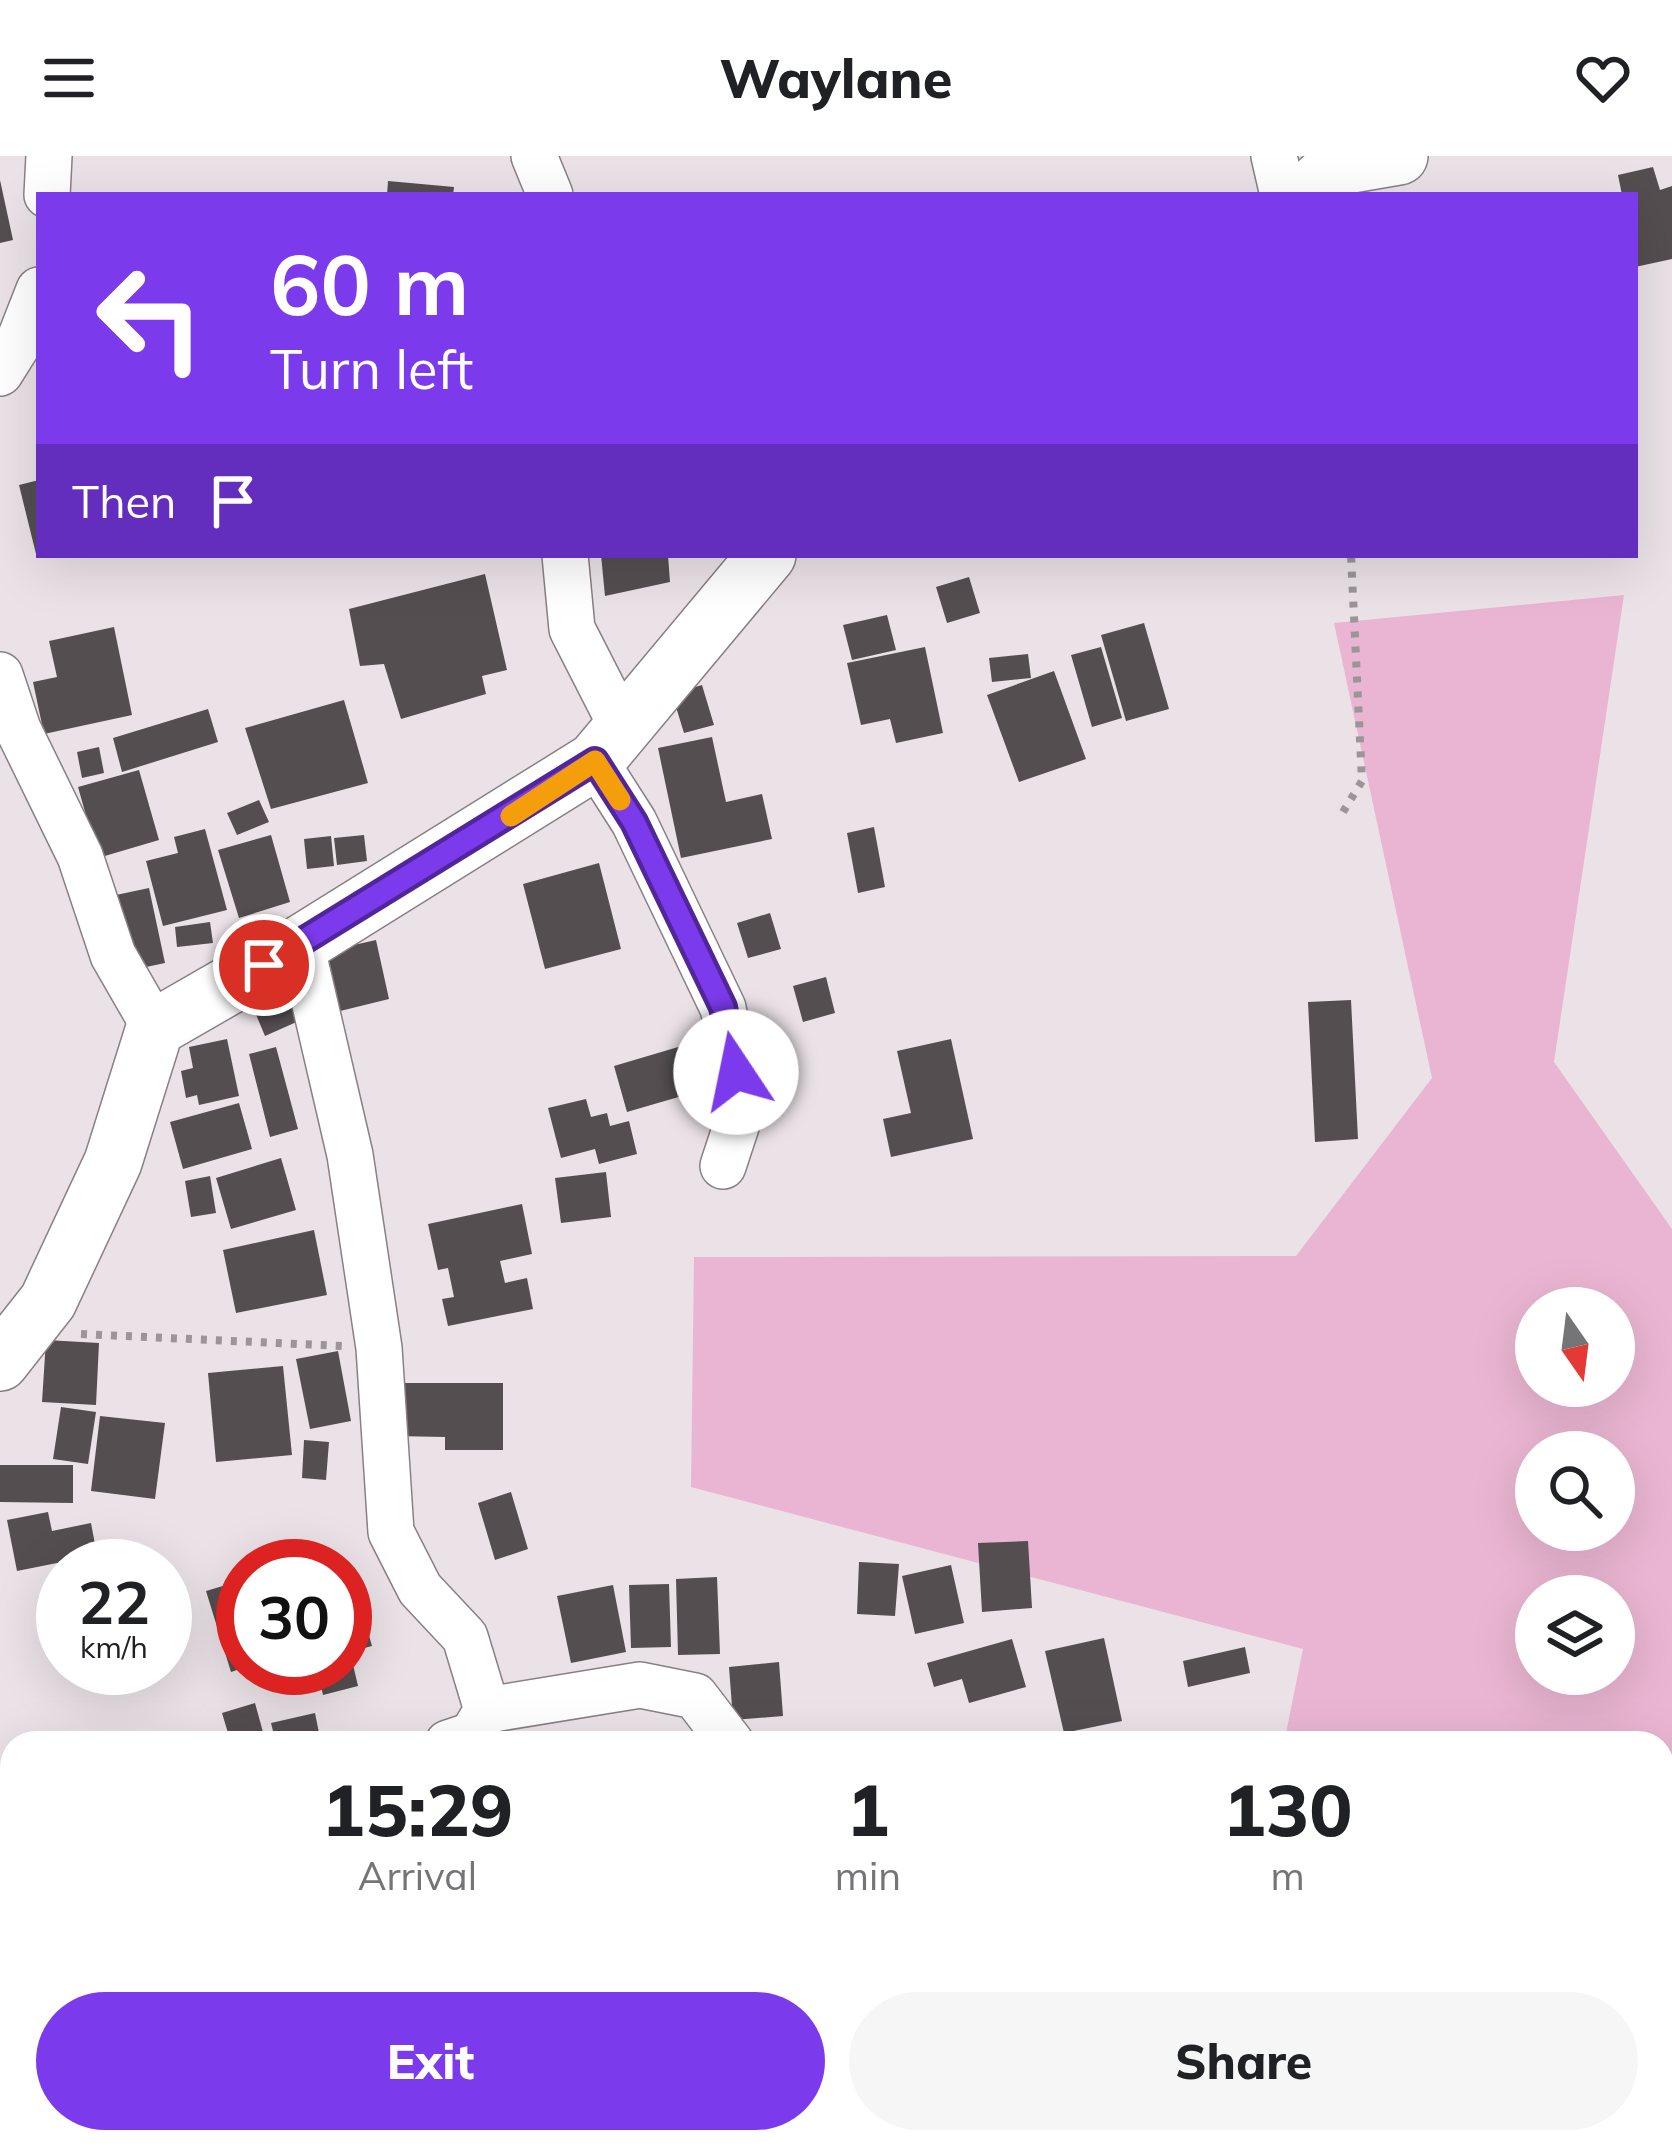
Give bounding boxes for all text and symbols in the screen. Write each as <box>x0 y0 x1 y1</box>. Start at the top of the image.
text: Waylane <box>720 44 952 112</box>
icon: menu <box>36 45 102 111</box>
icon: heart <box>1570 45 1636 111</box>
text: 60 m <box>270 231 469 336</box>
icon: left <box>72 240 228 396</box>
text: Turn left <box>270 335 473 403</box>
icon: arrive <box>200 468 266 534</box>
text: Then <box>72 473 176 529</box>
pin <box>213 914 315 1016</box>
icon: arrive <box>231 932 297 998</box>
position arrow <box>673 1009 799 1135</box>
north arrow <box>1515 1287 1635 1407</box>
map controls <box>1515 1287 1635 1695</box>
button: search <box>1515 1431 1635 1551</box>
speed limit sign: 30 <box>216 1539 372 1695</box>
text: 22 <box>78 1564 150 1639</box>
button: layers <box>1515 1575 1635 1695</box>
text: km/h <box>80 1628 148 1666</box>
text: 15:29 <box>322 1764 513 1854</box>
text: 1 <box>846 1764 890 1854</box>
text: 130 <box>1223 1764 1352 1854</box>
text: Arrival <box>358 1851 477 1900</box>
text: min <box>835 1851 901 1900</box>
text: m <box>1270 1851 1305 1900</box>
button: Exit <box>36 1992 825 2130</box>
button: Share <box>849 1992 1638 2130</box>

